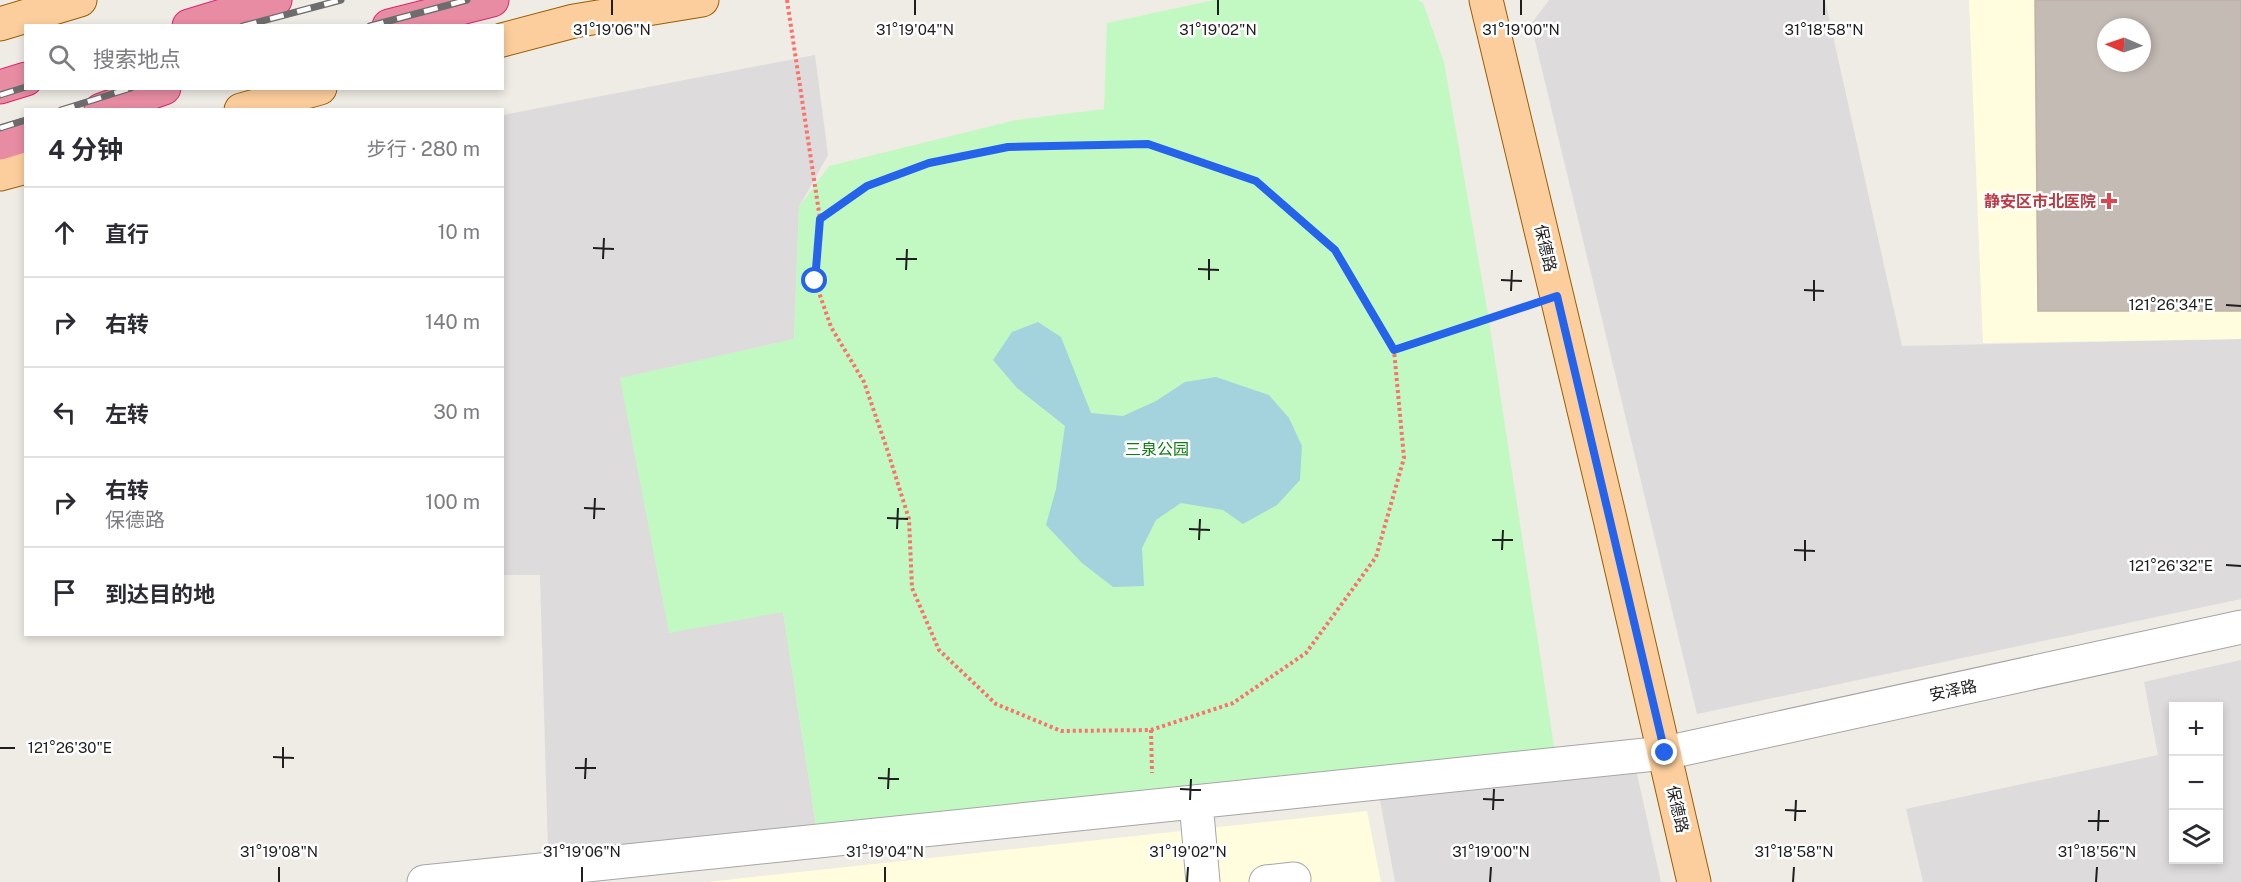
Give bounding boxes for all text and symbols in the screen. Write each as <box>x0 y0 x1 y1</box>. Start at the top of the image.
north arrow <box>2097 18 2151 72</box>
text: 31°19'06"N <box>573 21 651 38</box>
text: 31°19'04"N <box>876 21 954 38</box>
text: 31°19'02"N <box>1179 21 1257 38</box>
text: 31°19'00"N <box>1482 21 1560 38</box>
text: 31°18'58"N <box>1784 21 1864 38</box>
search box <box>24 24 504 90</box>
icon: search <box>45 41 78 74</box>
text: 搜索地点 <box>93 46 181 72</box>
text: 4 分钟 <box>48 134 123 165</box>
text: 步行 · 280 m <box>367 137 480 161</box>
place label: 静安区市北医院 <box>1984 192 2096 211</box>
marker: 静安区市北医院 <box>2100 192 2118 210</box>
icon: ahead <box>48 216 81 249</box>
text: 10 m <box>437 220 480 244</box>
text: 直行 <box>105 221 149 247</box>
street label: 保德路 <box>1531 223 1560 274</box>
route start <box>801 267 827 293</box>
text: 121°26'34"E <box>2129 296 2213 313</box>
icon: right <box>48 306 81 339</box>
text: 140 m <box>425 310 480 334</box>
text: 右转 <box>105 311 149 337</box>
icon: left <box>48 396 81 429</box>
text: 30 m <box>433 400 480 424</box>
text: 左转 <box>105 401 149 427</box>
park label: 三泉公园 <box>1125 440 1189 459</box>
text: 右转 <box>105 477 149 503</box>
icon: right <box>48 486 81 519</box>
text: 100 m <box>425 490 480 514</box>
text: 保德路 <box>105 508 165 532</box>
text: 121°26'32"E <box>2129 557 2213 574</box>
icon: arrive <box>48 576 81 609</box>
text: 到达目的地 <box>105 581 215 607</box>
street label: 安泽路 <box>1928 676 1979 705</box>
map controls <box>2169 702 2223 864</box>
button: + <box>2169 702 2223 756</box>
text: 121°26'30"E <box>28 739 112 756</box>
route end <box>1651 739 1677 765</box>
button: − <box>2169 756 2223 810</box>
street label: 保德路 <box>1663 784 1692 835</box>
button: layers <box>2169 810 2223 864</box>
text: 31°19'08"N <box>240 843 318 860</box>
text: 31°19'06"N <box>543 843 621 860</box>
text: 31°19'04"N <box>846 843 924 860</box>
text: 31°19'02"N <box>1149 843 1227 860</box>
text: 31°19'00"N <box>1452 843 1530 860</box>
text: 31°18'58"N <box>1754 843 1834 860</box>
text: 31°18'56"N <box>2058 843 2136 860</box>

